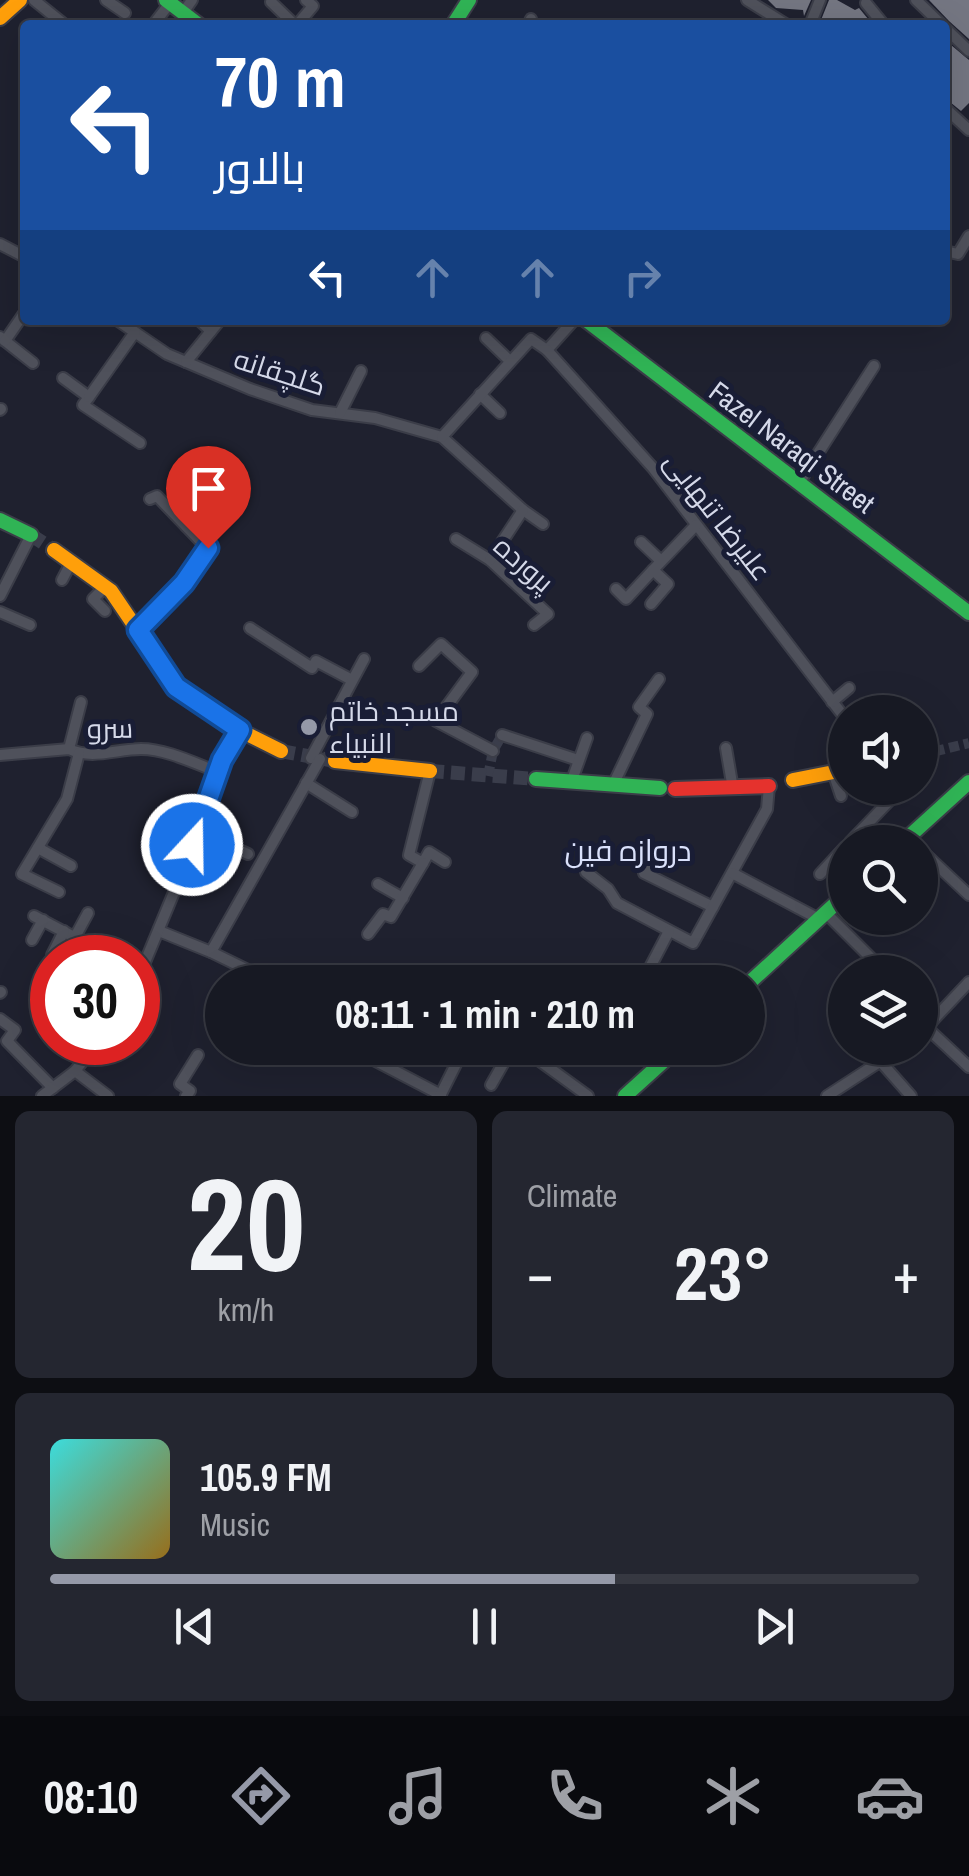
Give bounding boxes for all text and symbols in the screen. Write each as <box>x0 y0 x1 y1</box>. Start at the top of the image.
text: 70 m <box>215 35 346 129</box>
icon: left <box>50 60 180 190</box>
text: بالاور <box>215 137 306 198</box>
icon: left <box>300 250 355 305</box>
icon: ahead <box>405 250 460 305</box>
icon: ahead <box>510 250 565 305</box>
icon: right <box>615 250 670 305</box>
street label: گلچقانه <box>229 339 331 405</box>
street label: Fazel Naraqi Street <box>702 372 882 522</box>
street label: علیرضا تنهایی <box>656 444 780 588</box>
pin <box>166 446 251 549</box>
icon: arrive <box>181 461 236 516</box>
street label: پرورده <box>486 527 563 601</box>
place label: مسجد خاتم النبیاء <box>329 692 459 762</box>
map controls <box>828 695 938 1065</box>
button: sound <box>828 695 938 805</box>
street label: سرو <box>87 709 133 747</box>
marker: مسجد خاتم النبیاء <box>298 716 320 738</box>
position arrow <box>140 793 244 897</box>
button: search <box>828 825 938 935</box>
district label: دروازه فین <box>564 830 692 870</box>
speed limit sign: 30 <box>30 935 160 1065</box>
button: layers <box>828 955 938 1065</box>
text: 08:11 · 1 min · 210 m <box>335 989 635 1040</box>
text: 20 <box>187 1135 305 1311</box>
text: Climate <box>527 1174 617 1217</box>
text: 23° <box>674 1222 772 1323</box>
text: − <box>527 1236 553 1310</box>
text: + <box>893 1236 919 1310</box>
text: km/h <box>218 1288 274 1331</box>
text: 105.9 FM <box>200 1452 332 1503</box>
text: Music <box>200 1503 270 1546</box>
icon: previous <box>167 1599 222 1654</box>
icon: pause <box>457 1599 512 1654</box>
icon: next <box>747 1599 802 1654</box>
icon: directions <box>226 1761 296 1831</box>
icon: music <box>383 1761 453 1831</box>
icon: phone <box>540 1761 610 1831</box>
icon: climate <box>698 1761 768 1831</box>
icon: car <box>855 1761 925 1831</box>
text: 08:10 <box>44 1766 138 1827</box>

